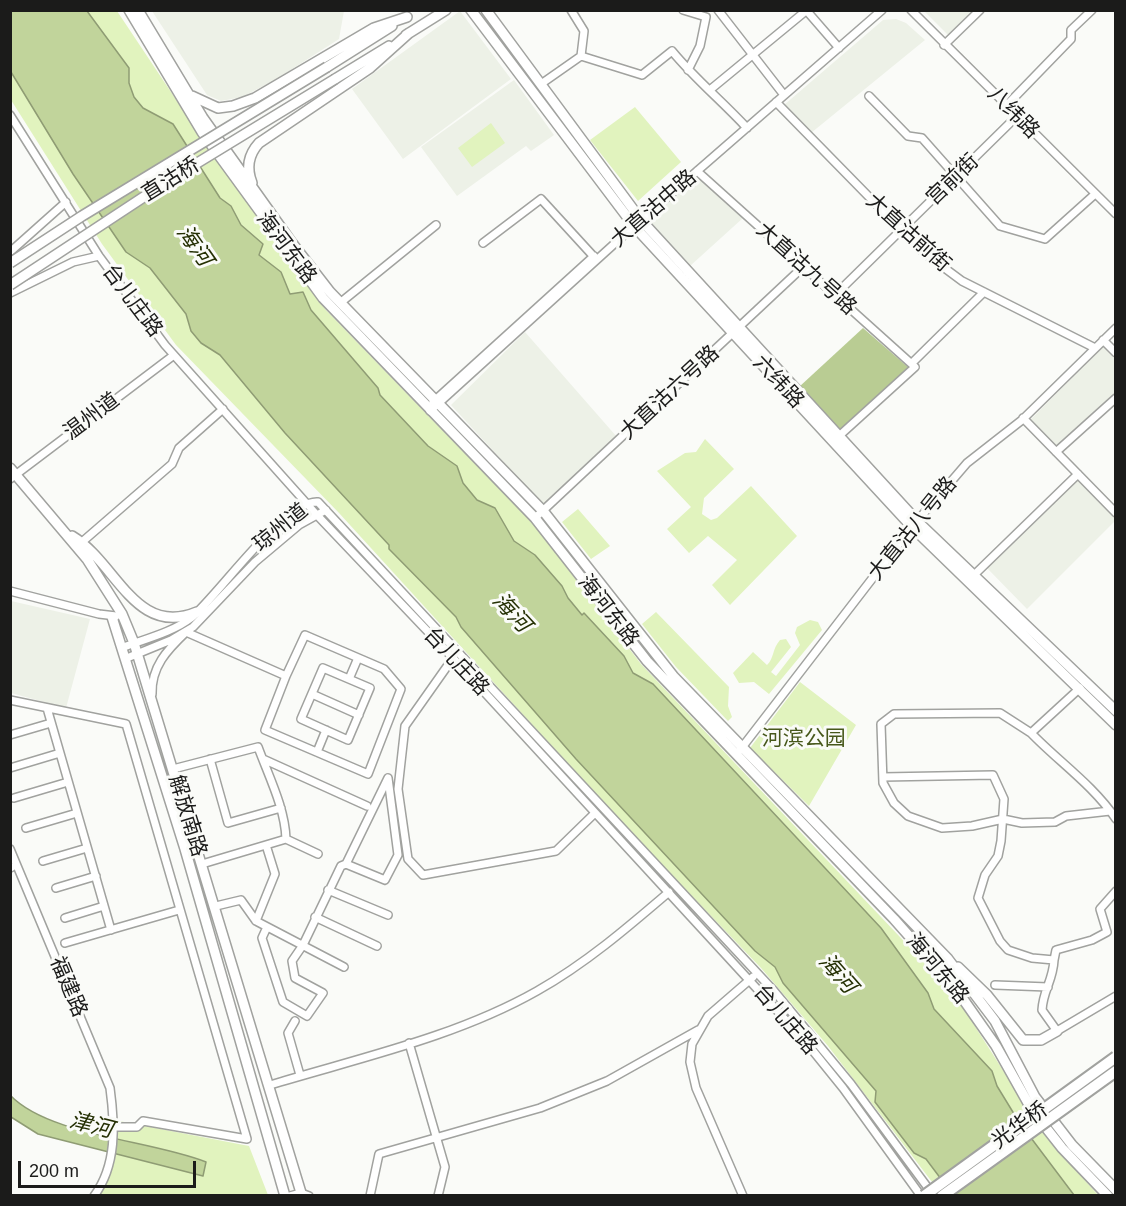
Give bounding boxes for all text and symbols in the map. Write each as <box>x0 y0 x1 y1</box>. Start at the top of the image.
street label: 八纬路 <box>982 82 1044 144</box>
street label: 宫前街 <box>922 149 984 211</box>
street label: 直沽桥 <box>138 153 204 207</box>
street label: 大直沽中路 <box>606 165 702 253</box>
street label: 大直沽前街 <box>861 189 955 277</box>
street label: 海河东路 <box>251 207 321 289</box>
street label: 大直沽九号路 <box>751 217 861 321</box>
water label: 海河 <box>171 220 217 272</box>
street label: 台儿庄路 <box>97 260 167 342</box>
street label: 大直沽六号路 <box>615 341 725 445</box>
street label: 六纬路 <box>747 350 809 414</box>
street label: 温州道 <box>59 388 125 446</box>
street label: 大直沽八号路 <box>864 472 962 586</box>
street label: 琼州道 <box>249 498 313 558</box>
street label: 海河东路 <box>572 570 644 652</box>
water label: 海河 <box>486 588 536 638</box>
street label: 台儿庄路 <box>418 623 494 701</box>
park label: 河滨公园 <box>762 726 846 752</box>
street label: 解放南路 <box>163 772 211 860</box>
street label: 海河东路 <box>900 929 974 1009</box>
water label: 海河 <box>813 949 861 999</box>
street label: 福建路 <box>44 953 92 1021</box>
street label: 台儿庄路 <box>748 980 822 1060</box>
street label: 光华桥 <box>987 1097 1053 1155</box>
water label: 津河 <box>66 1108 116 1144</box>
scale bar <box>21 1149 200 1187</box>
text: 200 m <box>29 1161 79 1181</box>

